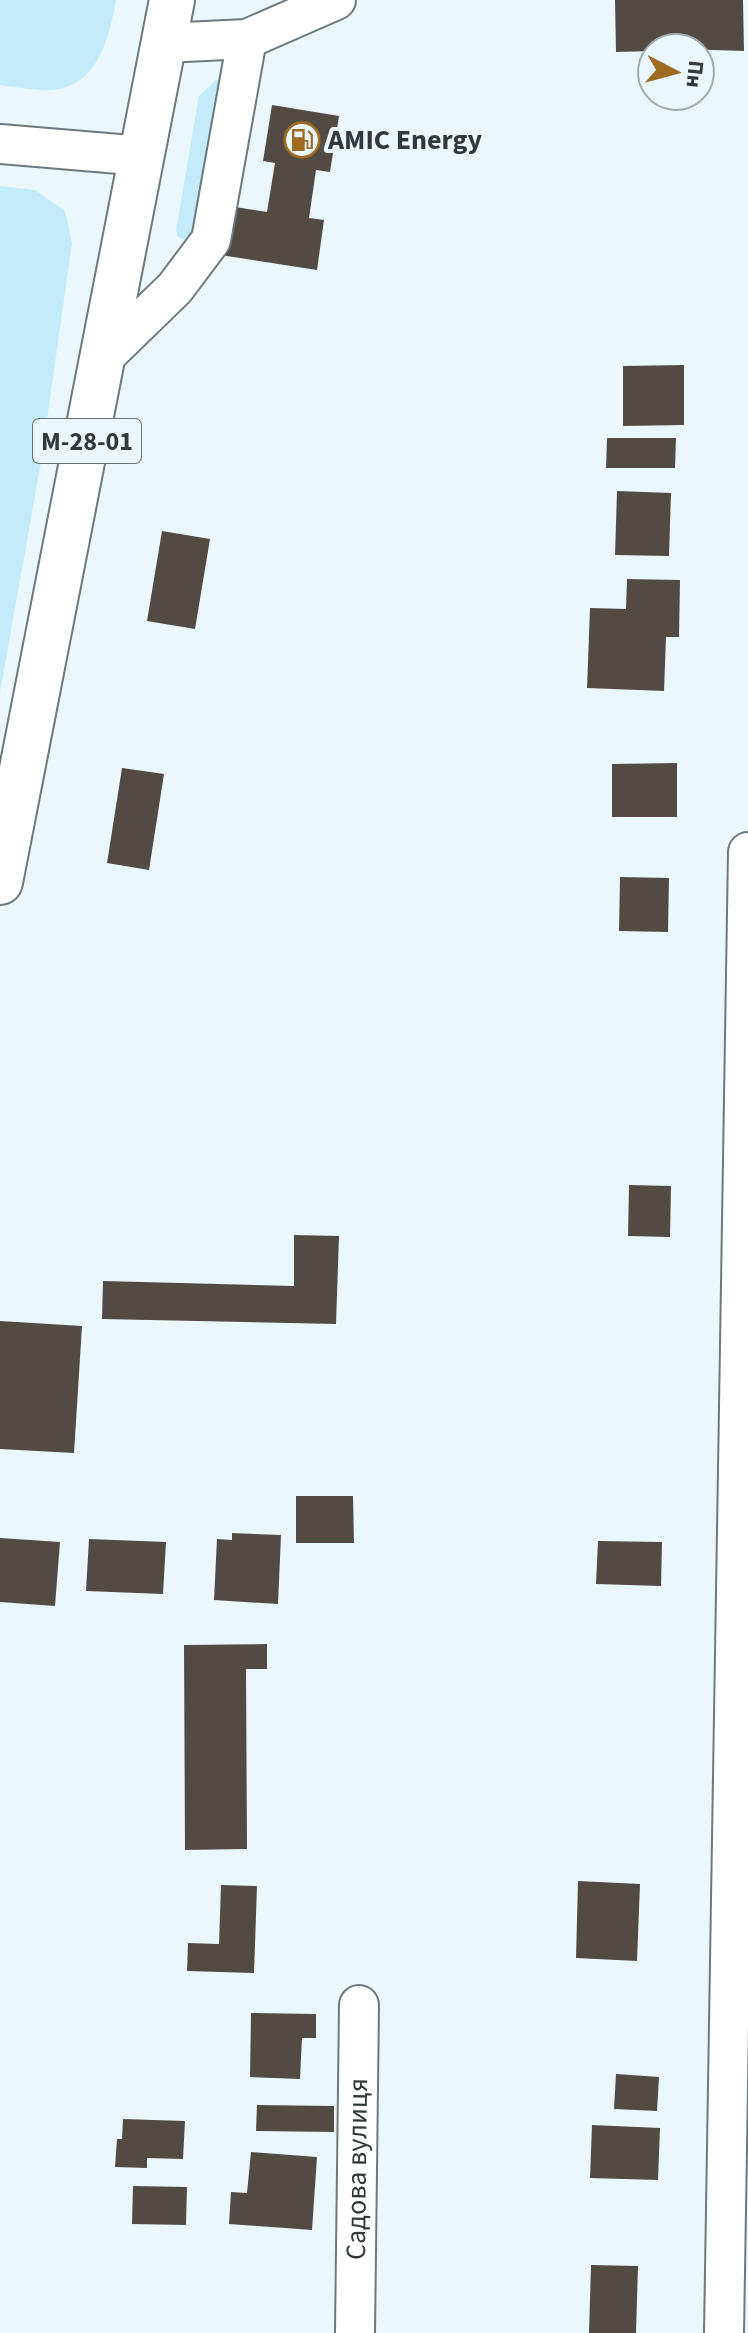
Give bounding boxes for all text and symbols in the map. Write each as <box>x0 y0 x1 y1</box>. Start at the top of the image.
north arrow <box>636 32 716 112</box>
text: Пн <box>678 59 712 89</box>
place label: AMIC Energy <box>327 120 483 160</box>
fuel station icon: AMIC Energy <box>283 121 321 159</box>
road number: М-28-01 <box>33 419 141 463</box>
street label: Садова вулиця <box>336 2078 378 2260</box>

